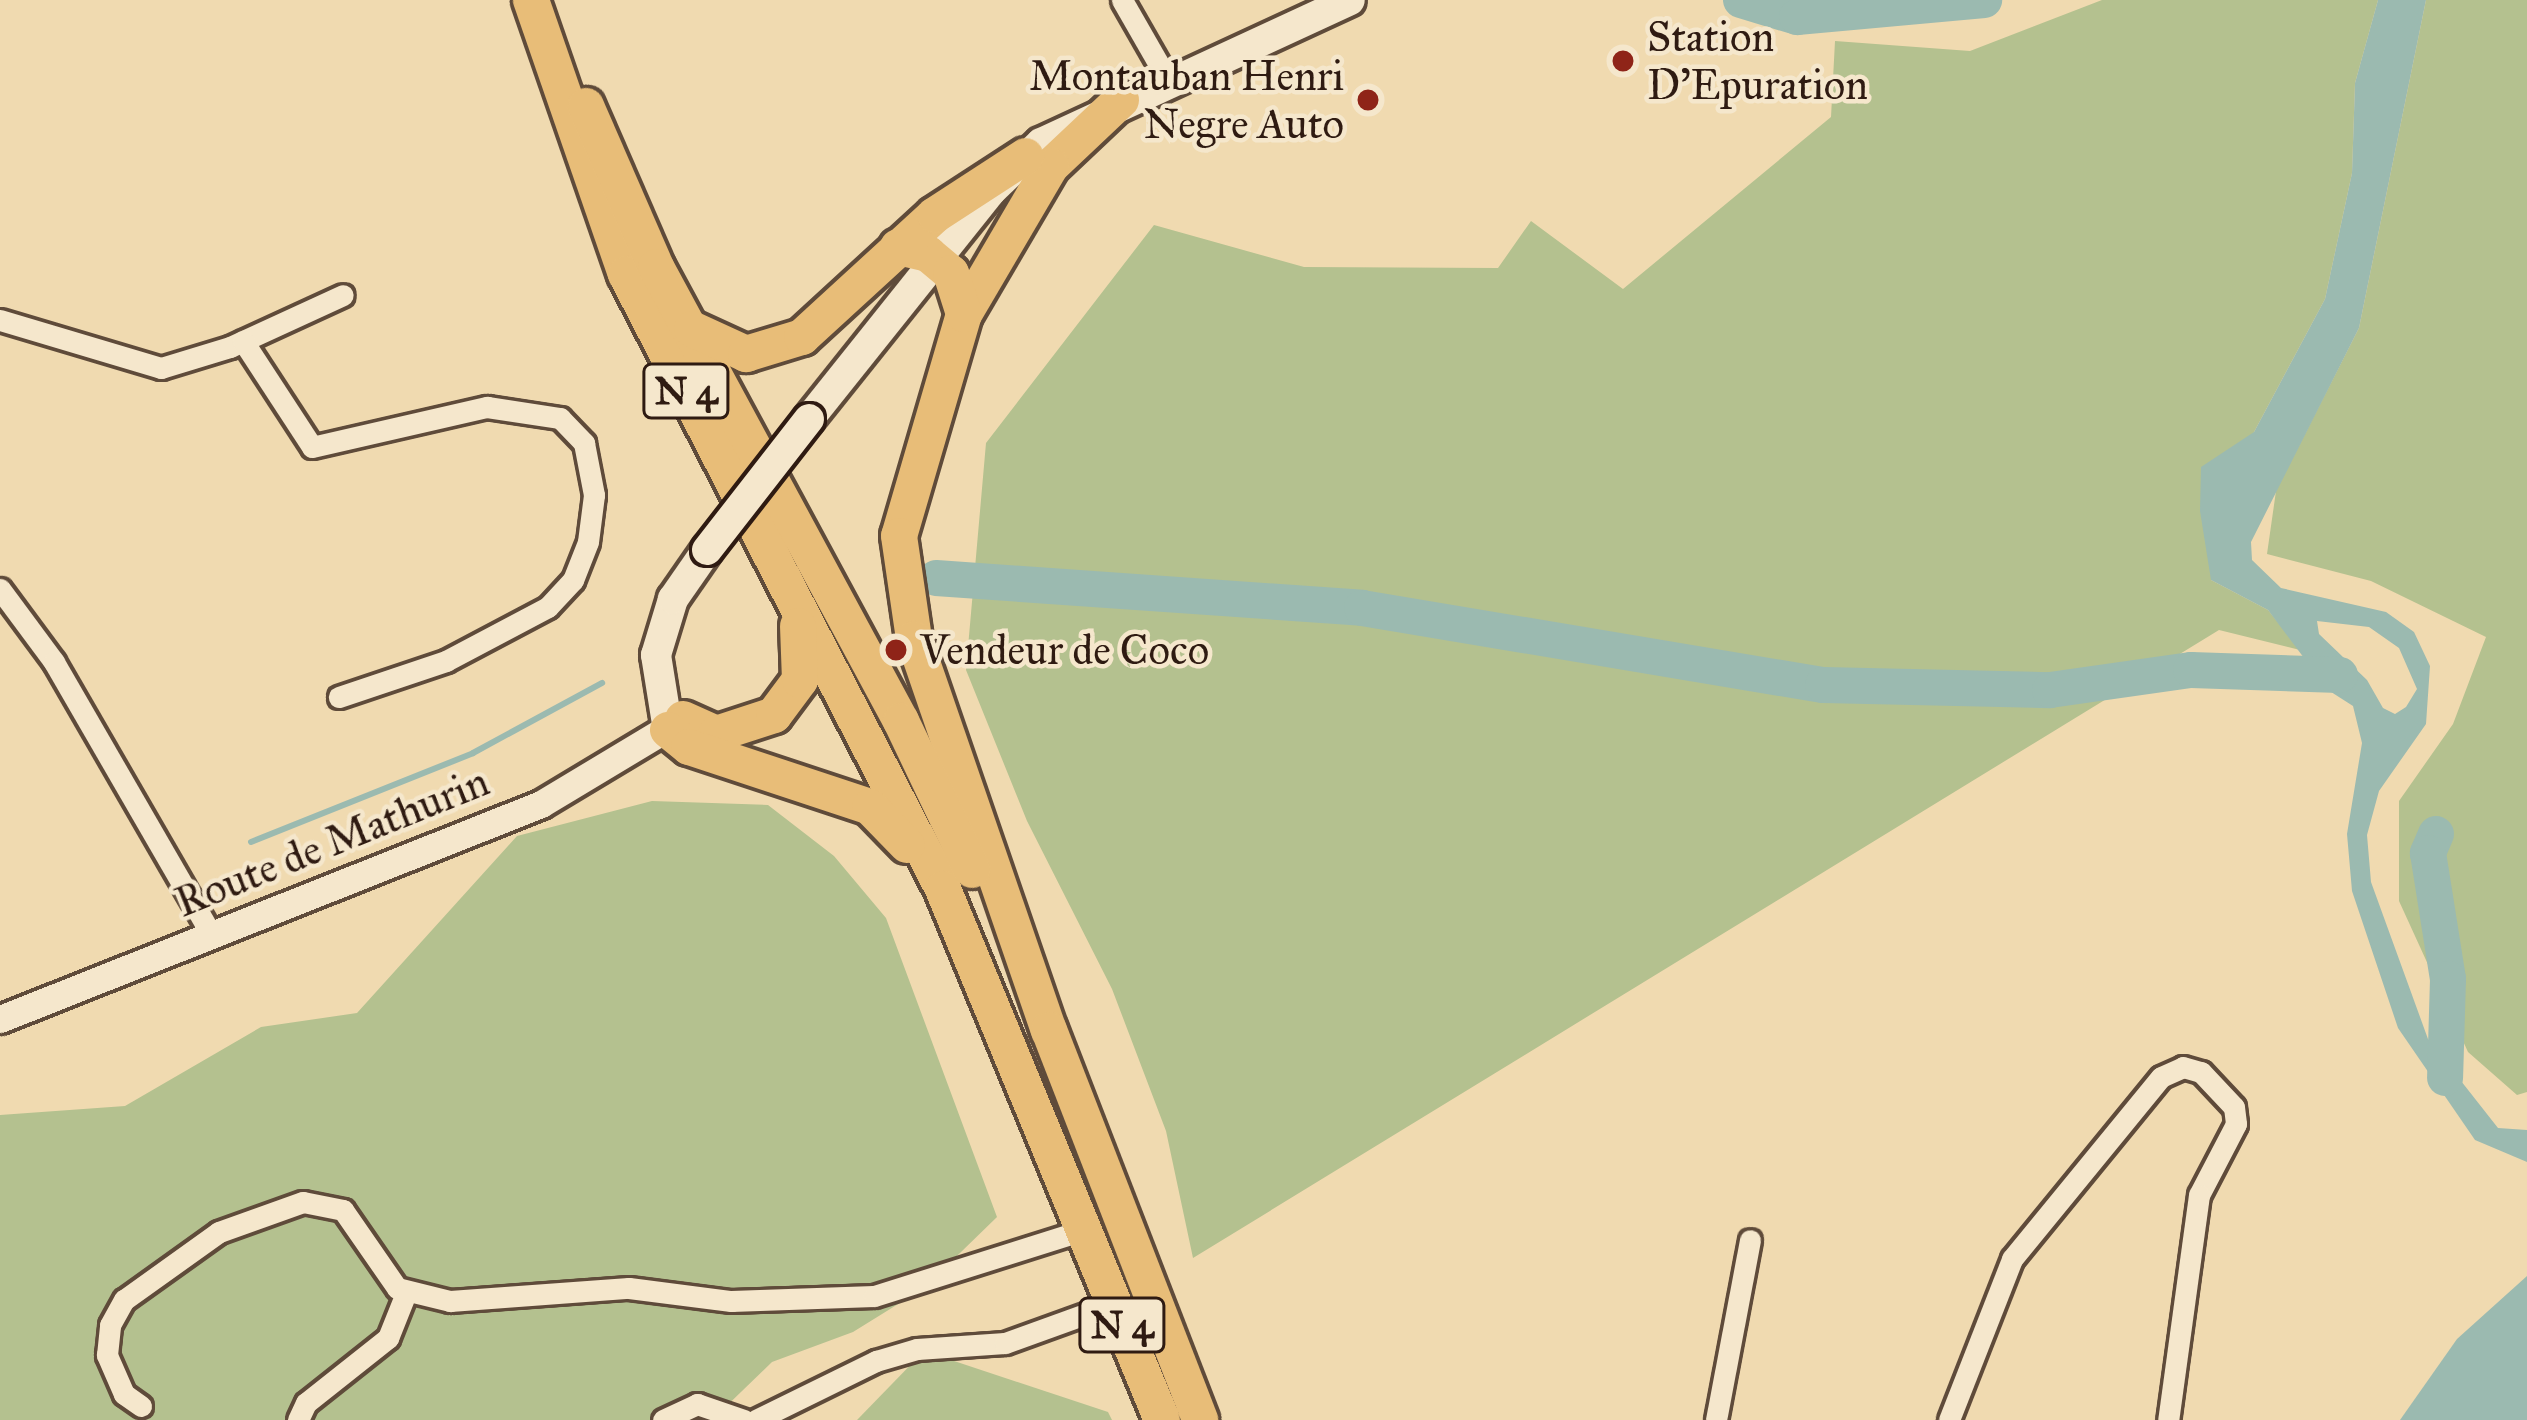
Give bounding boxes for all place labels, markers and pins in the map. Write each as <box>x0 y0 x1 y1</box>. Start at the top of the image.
place label: Station D'Epuration <box>1647 12 1868 110</box>
marker: Station D'Epuration <box>1610 48 1636 74</box>
place label: Montauban Henri Negre Auto <box>1029 51 1344 150</box>
marker: Montauban Henri Negre Auto <box>1355 87 1381 113</box>
place label: Vendeur de Coco <box>920 625 1209 675</box>
marker: Vendeur de Coco <box>883 637 909 663</box>

